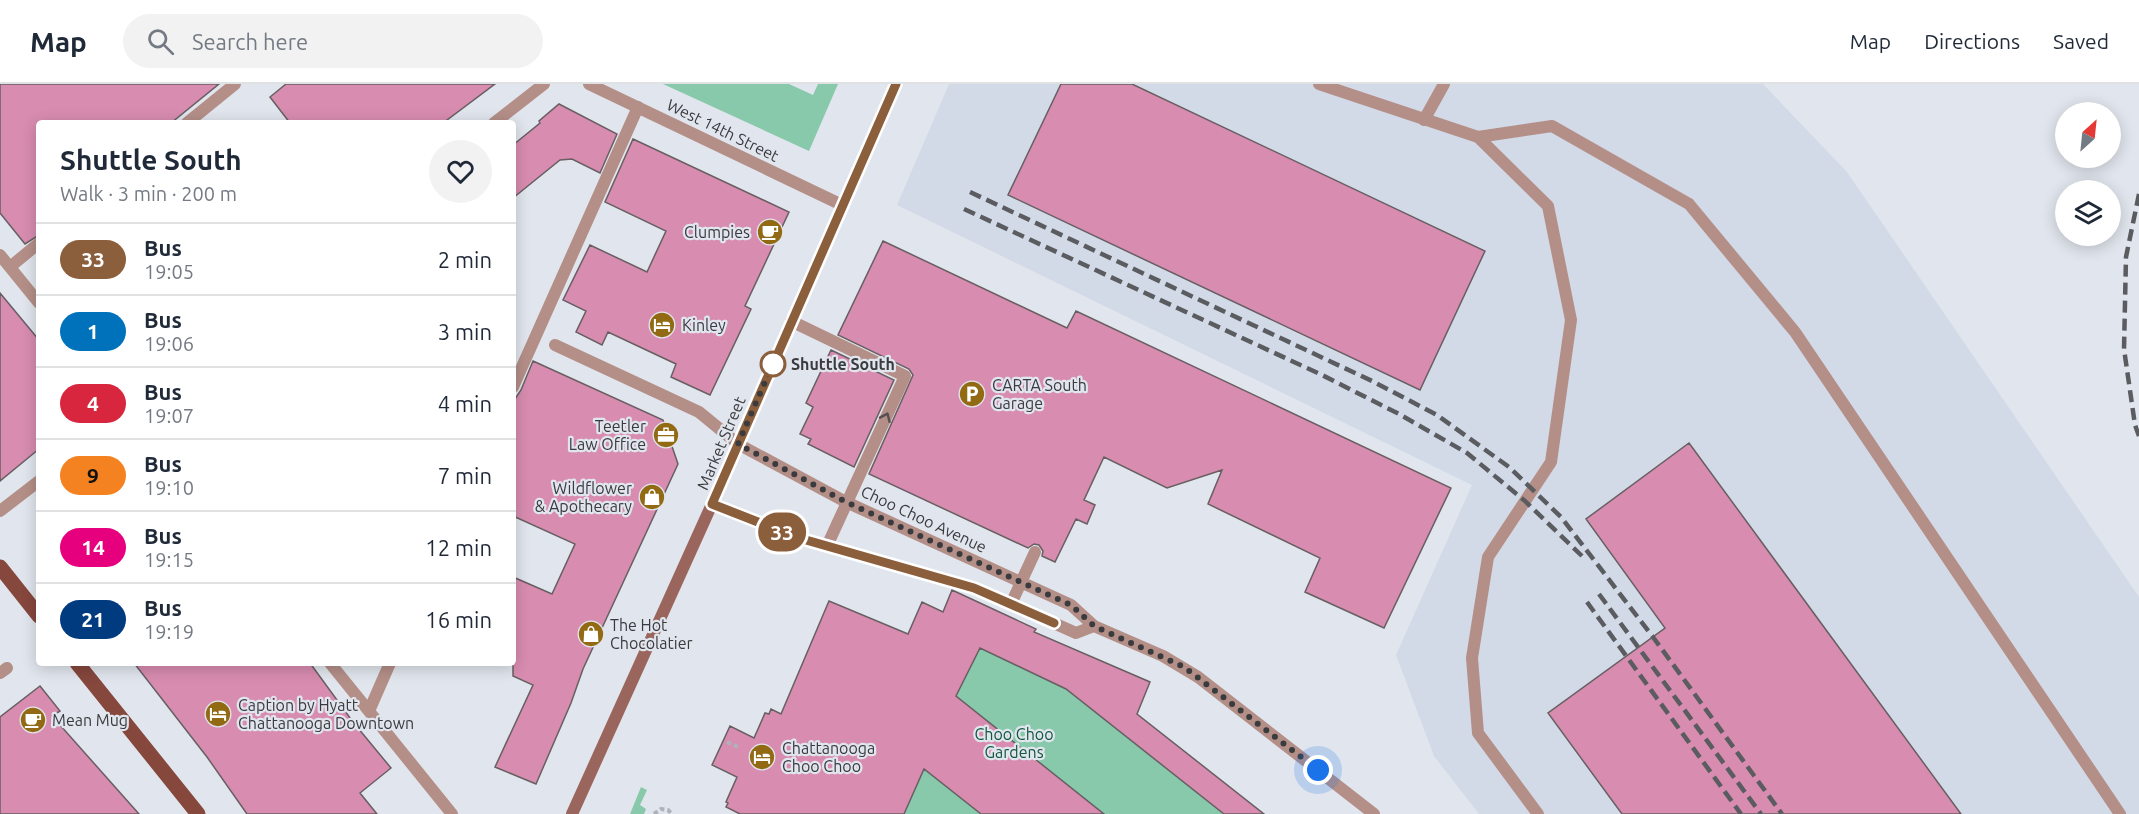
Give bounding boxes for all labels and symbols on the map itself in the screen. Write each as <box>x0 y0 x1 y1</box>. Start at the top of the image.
street label: West 14th Street <box>664 95 782 165</box>
north arrow <box>2055 102 2121 168</box>
cafe icon: Clumpies <box>755 217 785 247</box>
place label: Clumpies <box>684 223 750 241</box>
hotel icon: Kinley <box>647 310 677 340</box>
place label: Kinley <box>682 316 726 334</box>
marker: Shuttle South <box>760 351 786 377</box>
place label: Shuttle South <box>791 355 895 373</box>
place label: CARTA South Garage <box>992 376 1087 412</box>
parking icon: CARTA South Garage <box>957 379 987 409</box>
street label: Market Street <box>693 393 749 492</box>
one-way arrow <box>879 412 891 423</box>
place label: Teetler Law Office <box>569 417 646 453</box>
office icon: Teetler Law Office <box>651 420 681 450</box>
place label: Wildflower & Apothecary <box>535 479 632 515</box>
shop icon: Wildflower & Apothecary <box>637 482 667 512</box>
street label: Choo Choo Avenue <box>858 482 990 556</box>
line badge: 33 <box>755 512 809 552</box>
place label: The Hot Chocolatier <box>610 616 693 652</box>
shop icon: The Hot Chocolatier <box>576 619 606 649</box>
place label: Caption by Hyatt Chattanooga Downtown <box>238 696 414 732</box>
hotel icon: Caption by Hyatt Chattanooga Downtown <box>203 699 233 729</box>
cafe icon: Mean Mug <box>18 705 48 735</box>
place label: Mean Mug <box>52 711 128 729</box>
park label: Choo Choo Gardens <box>975 725 1054 761</box>
place label: Chattanooga Choo Choo <box>782 739 875 775</box>
hotel icon: Chattanooga Choo Choo <box>747 742 777 772</box>
your location <box>1303 755 1333 785</box>

